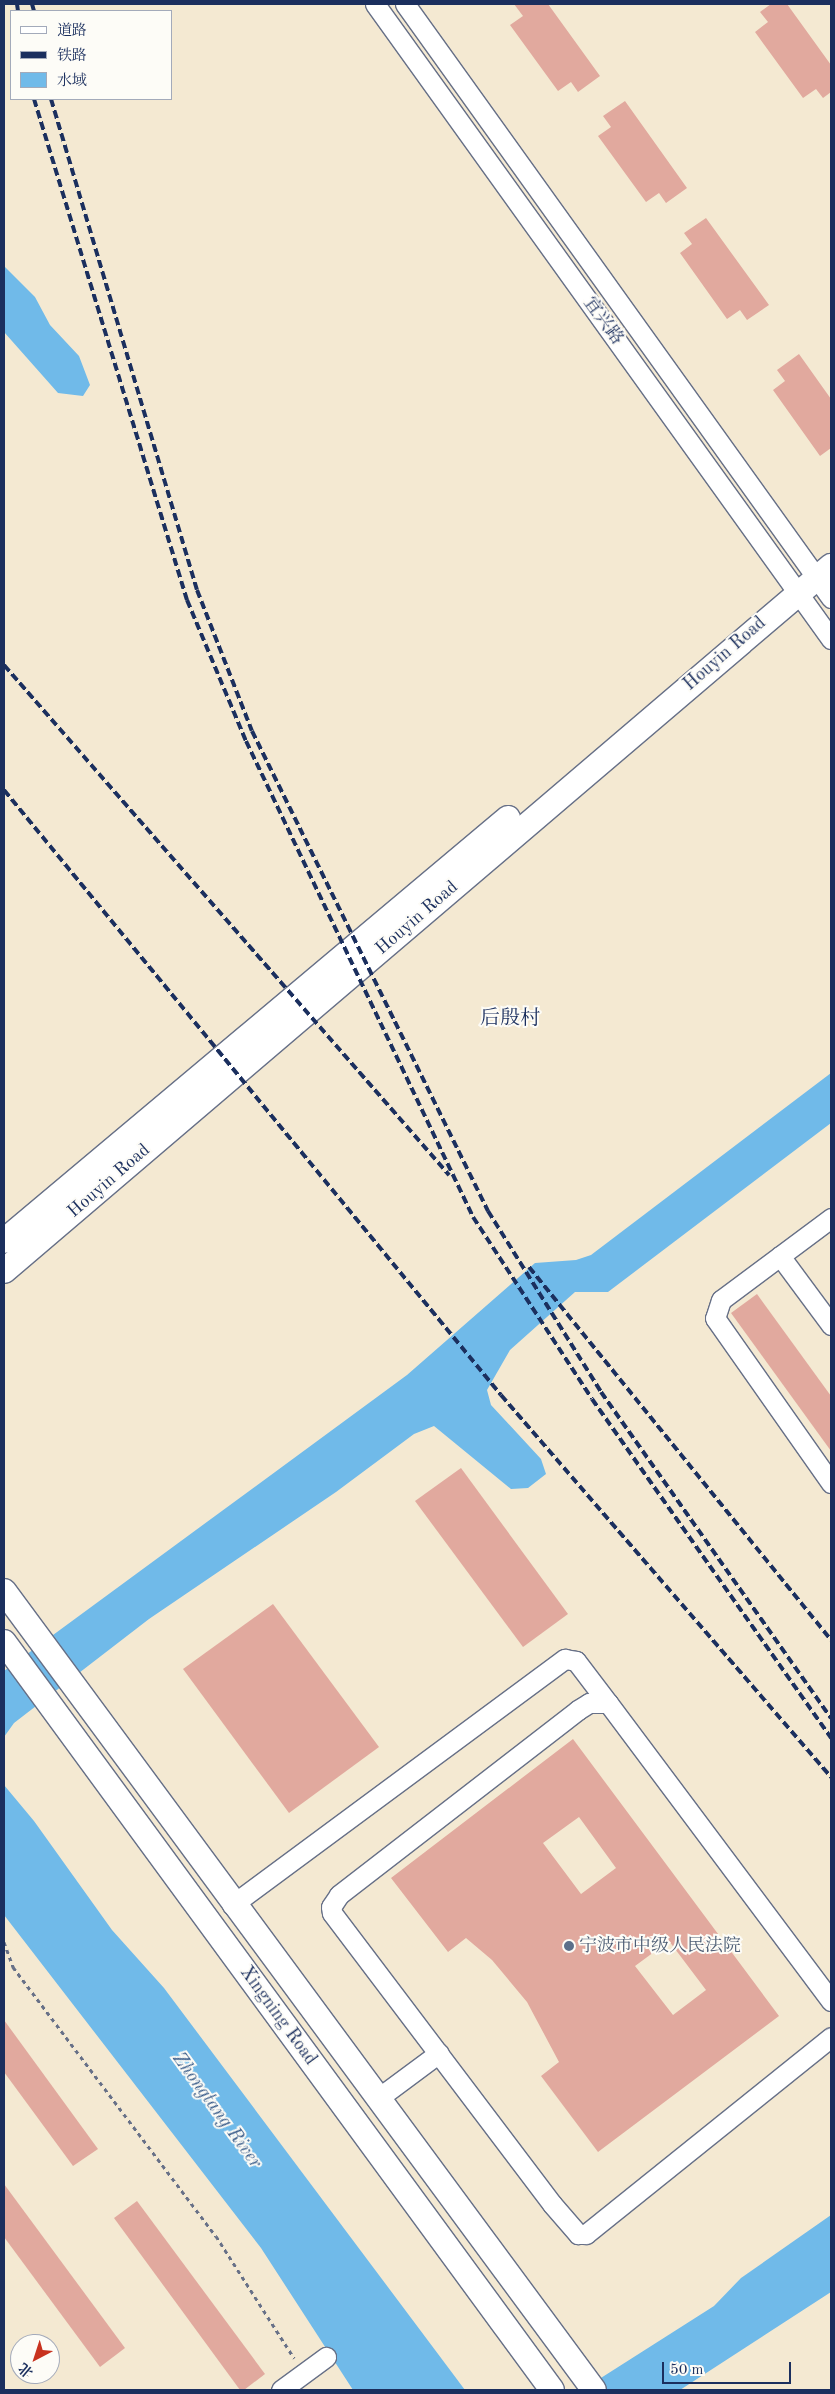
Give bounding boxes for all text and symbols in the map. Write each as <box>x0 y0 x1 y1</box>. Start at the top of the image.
legend <box>10 10 172 100</box>
text: 道路 <box>57 24 87 39</box>
text: 铁路 <box>57 49 87 64</box>
text: 水域 <box>57 74 87 89</box>
street label: 宜兴路 <box>578 293 628 349</box>
street label: Houyin Road <box>679 612 771 696</box>
street label: Houyin Road <box>371 876 463 960</box>
district label: 后殷村 <box>480 1007 540 1031</box>
street label: Houyin Road <box>63 1139 155 1223</box>
place label: 宁波市中级人民法院 <box>579 1935 741 1957</box>
marker: 宁波市中级人民法院 <box>563 1940 575 1952</box>
street label: Xingning Road <box>235 1962 321 2070</box>
water label: Zhongtang River <box>166 2049 266 2173</box>
north arrow <box>10 2334 60 2384</box>
scale bar <box>665 2352 794 2384</box>
text: 北 <box>16 2360 36 2380</box>
text: 50 m <box>670 2363 704 2378</box>

